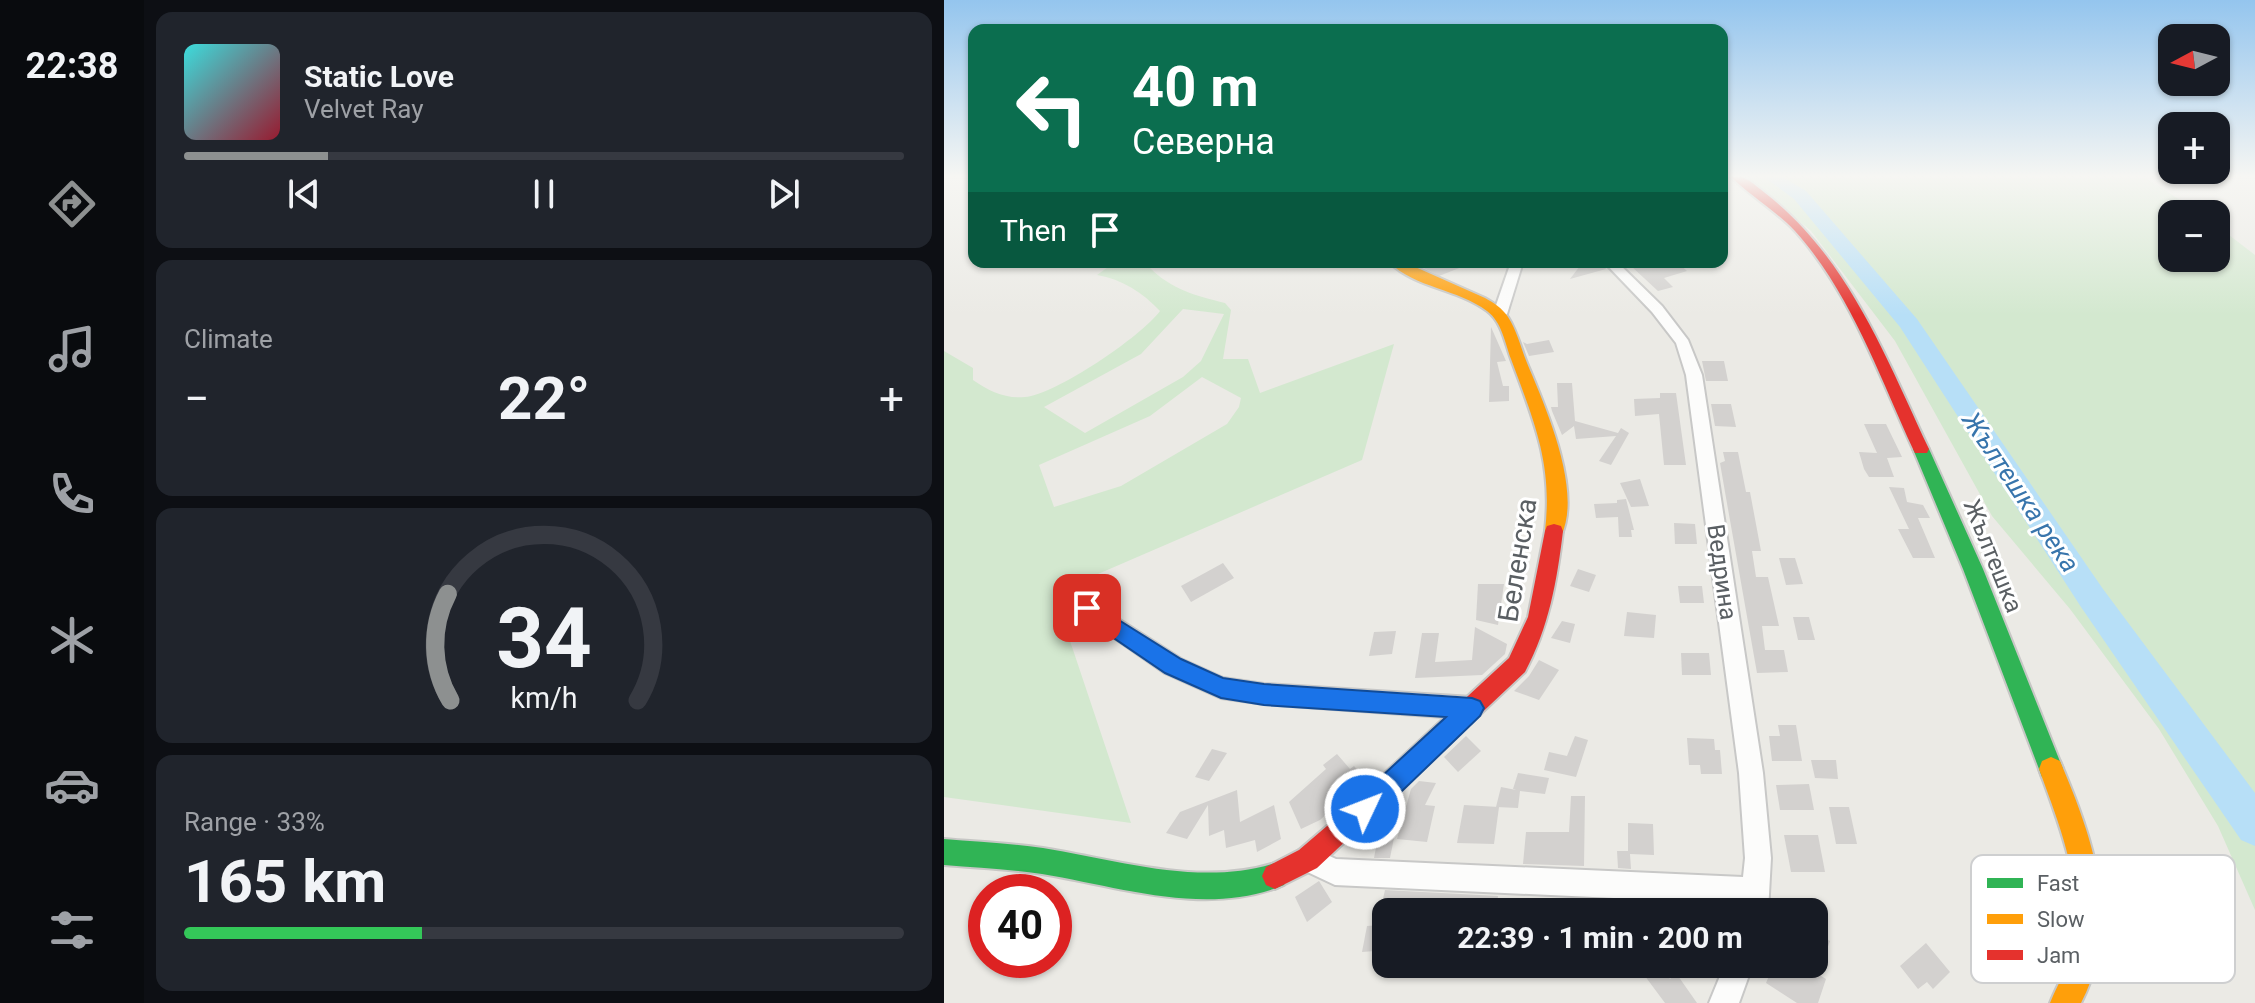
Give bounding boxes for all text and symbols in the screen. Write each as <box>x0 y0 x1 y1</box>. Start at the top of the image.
north arrow <box>2158 24 2230 96</box>
map controls <box>2158 24 2230 272</box>
text: 22:38 <box>26 45 118 87</box>
text: 40 m <box>1132 54 1259 120</box>
icon: left <box>1000 56 1104 160</box>
text: Static Love <box>304 59 454 94</box>
text: Velvet Ray <box>304 94 424 124</box>
button: + <box>2158 112 2230 184</box>
text: Северна <box>1132 121 1275 163</box>
icon: previous <box>282 172 326 216</box>
icon: pause <box>522 172 566 216</box>
icon: next <box>762 172 806 216</box>
icon: directions <box>44 176 100 232</box>
button: − <box>2158 200 2230 272</box>
icon: arrive <box>1083 208 1127 252</box>
text: Then <box>1000 213 1067 248</box>
icon: music <box>44 321 100 377</box>
text: Climate <box>184 324 273 354</box>
text: 22° <box>498 363 590 434</box>
text: − <box>184 373 209 425</box>
text: + <box>879 373 904 425</box>
water label: Жълтешка река <box>1956 406 2086 578</box>
icon: phone <box>44 466 100 522</box>
street label: Жълтешка <box>1957 495 2029 617</box>
street label: Беленска <box>1491 496 1544 624</box>
street label: Ведрина <box>1701 522 1743 622</box>
pin <box>1053 574 1121 642</box>
icon: arrive <box>1065 586 1109 630</box>
text: 34 <box>496 590 592 687</box>
icon: climate <box>44 612 100 668</box>
text: km/h <box>510 682 578 716</box>
icon: car <box>44 757 100 813</box>
position arrow <box>1323 767 1407 851</box>
text: Range · 33% <box>184 807 325 837</box>
text: 165 km <box>184 846 386 917</box>
legend <box>1971 855 2235 983</box>
text: Fast <box>2037 871 2079 896</box>
speed limit sign: 40 <box>968 874 1072 978</box>
icon: filters <box>44 902 100 958</box>
text: Slow <box>2037 907 2085 932</box>
text: 22:39 · 1 min · 200 m <box>1457 920 1743 955</box>
text: Jam <box>2037 943 2080 968</box>

